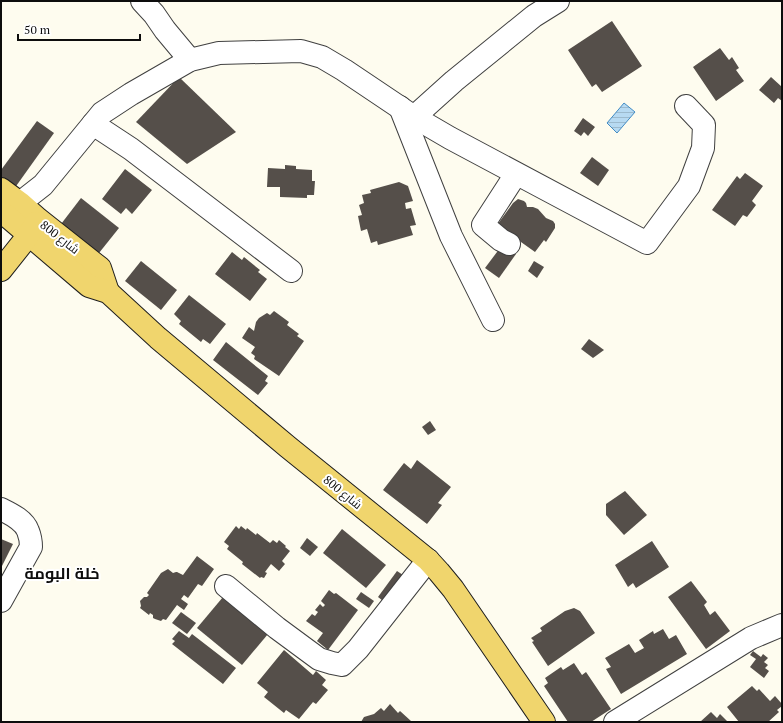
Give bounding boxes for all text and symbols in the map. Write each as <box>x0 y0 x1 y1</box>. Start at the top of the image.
scale bar <box>18 16 140 42</box>
text: 50 m <box>24 22 51 37</box>
street label: شارع 800 <box>37 217 83 258</box>
street label: شارع 800 <box>320 472 365 513</box>
district label: خلة البومة <box>24 562 100 584</box>

